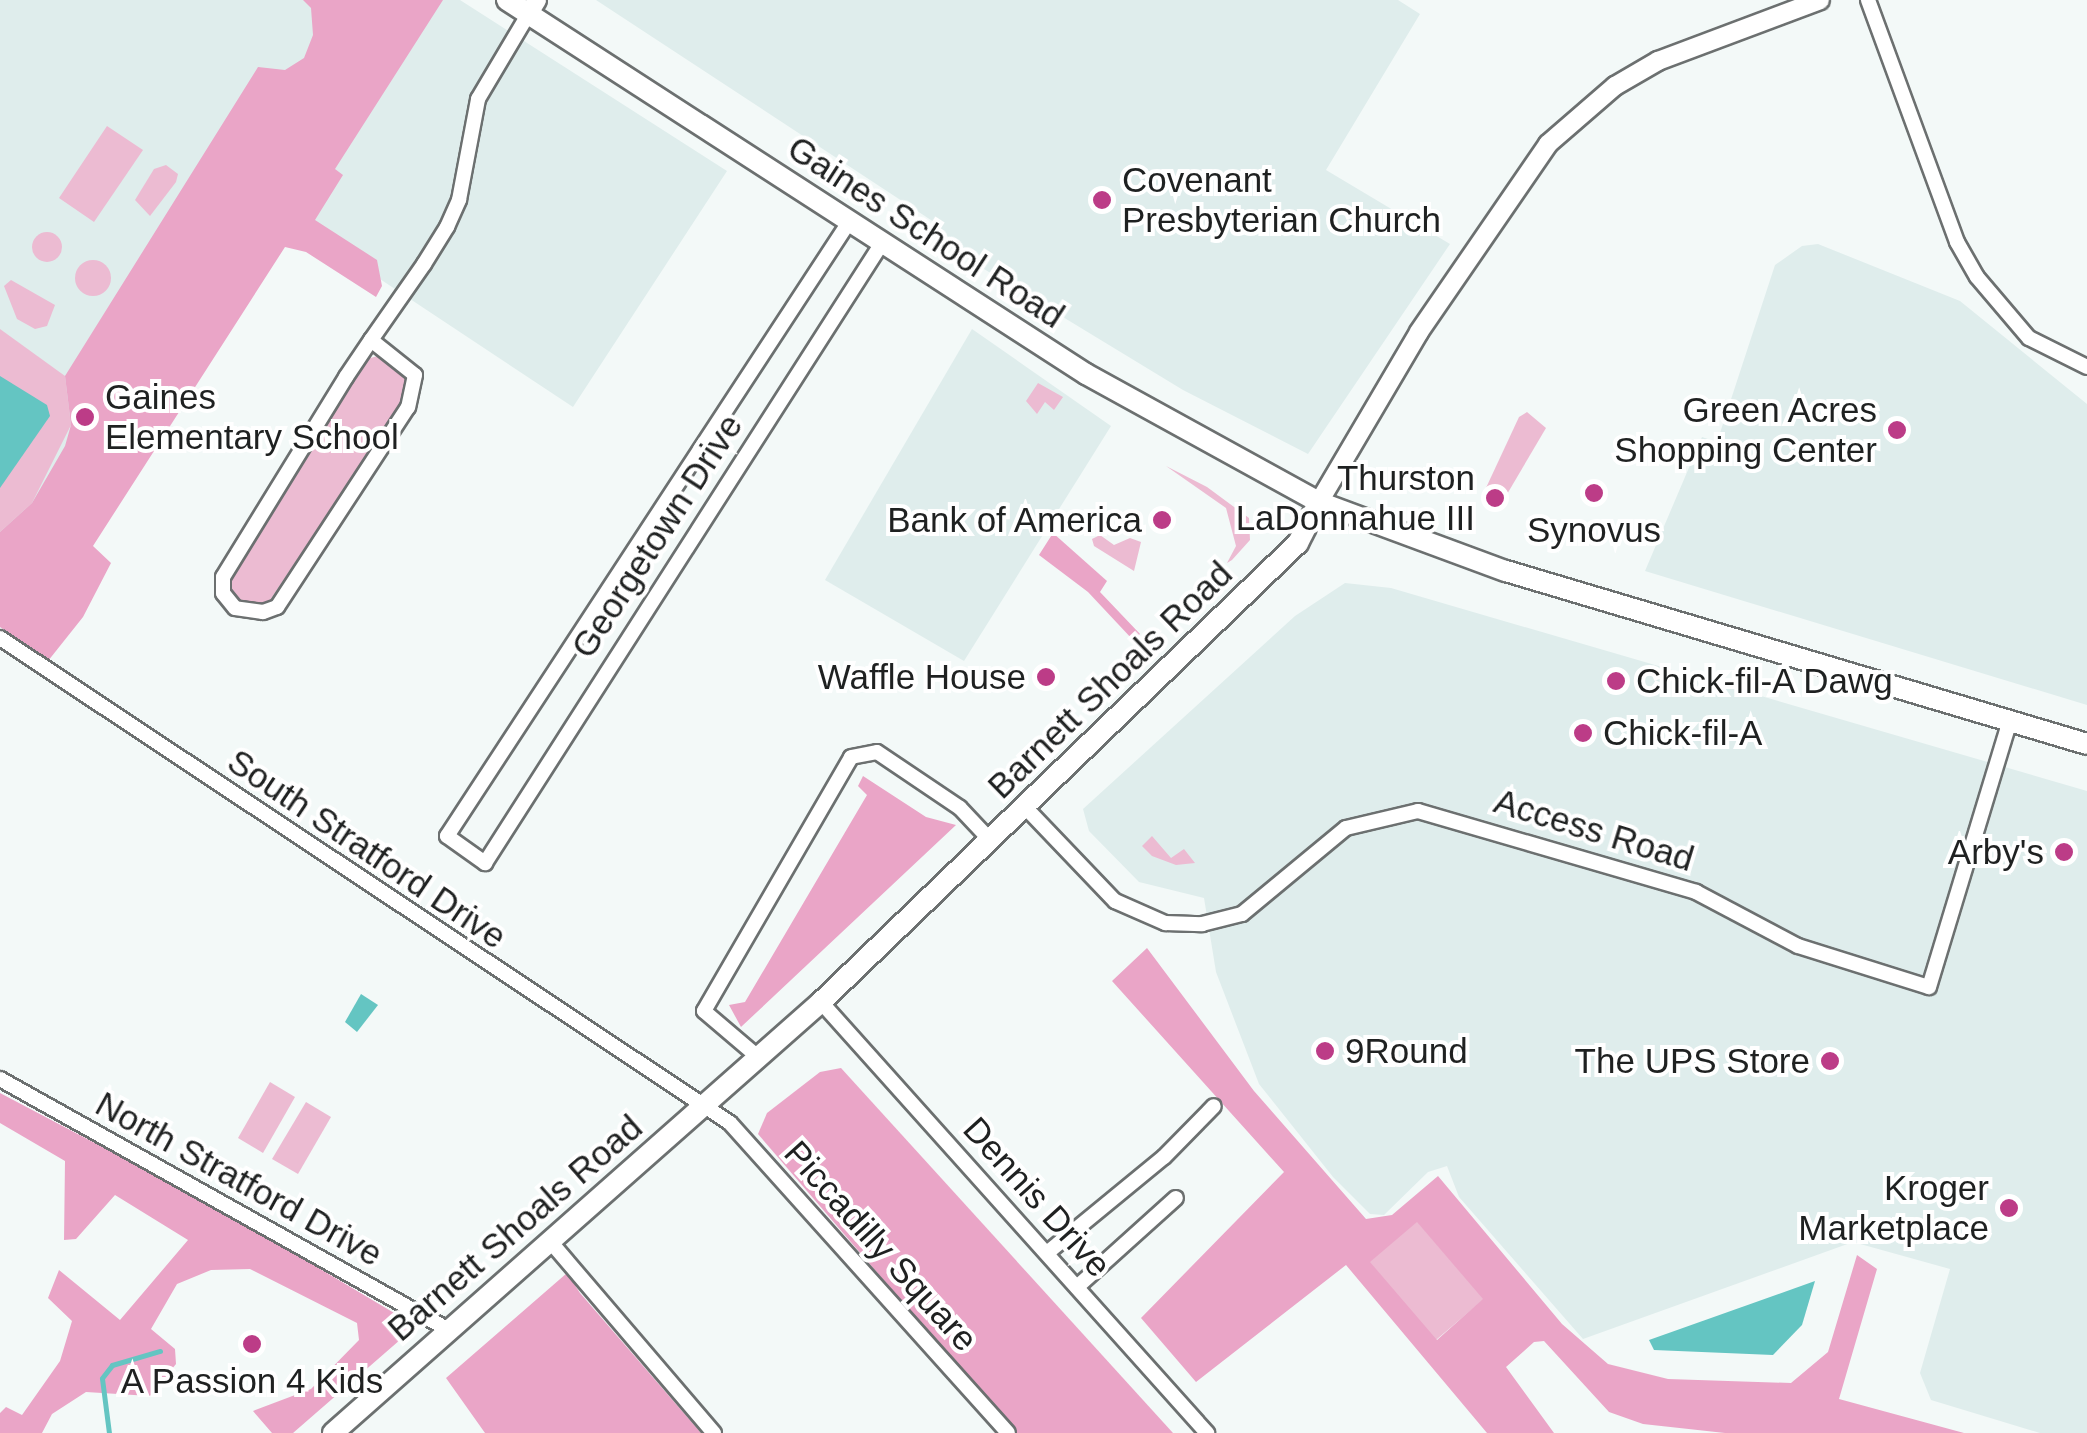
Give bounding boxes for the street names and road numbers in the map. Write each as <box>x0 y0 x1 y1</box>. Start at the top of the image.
street label: Gaines School Road <box>780 127 1072 337</box>
street label: Georgetown Drive <box>563 406 751 666</box>
street label: Barnett Shoals Road <box>979 553 1241 807</box>
street label: South Stratford Drive <box>220 740 514 958</box>
street label: Access Road <box>1489 780 1699 880</box>
street label: North Stratford Drive <box>88 1083 390 1275</box>
street label: Barnett Shoals Road <box>379 1106 651 1350</box>
street label: Dennis Drive <box>954 1109 1120 1285</box>
street label: Piccadilly Square <box>776 1132 986 1360</box>

